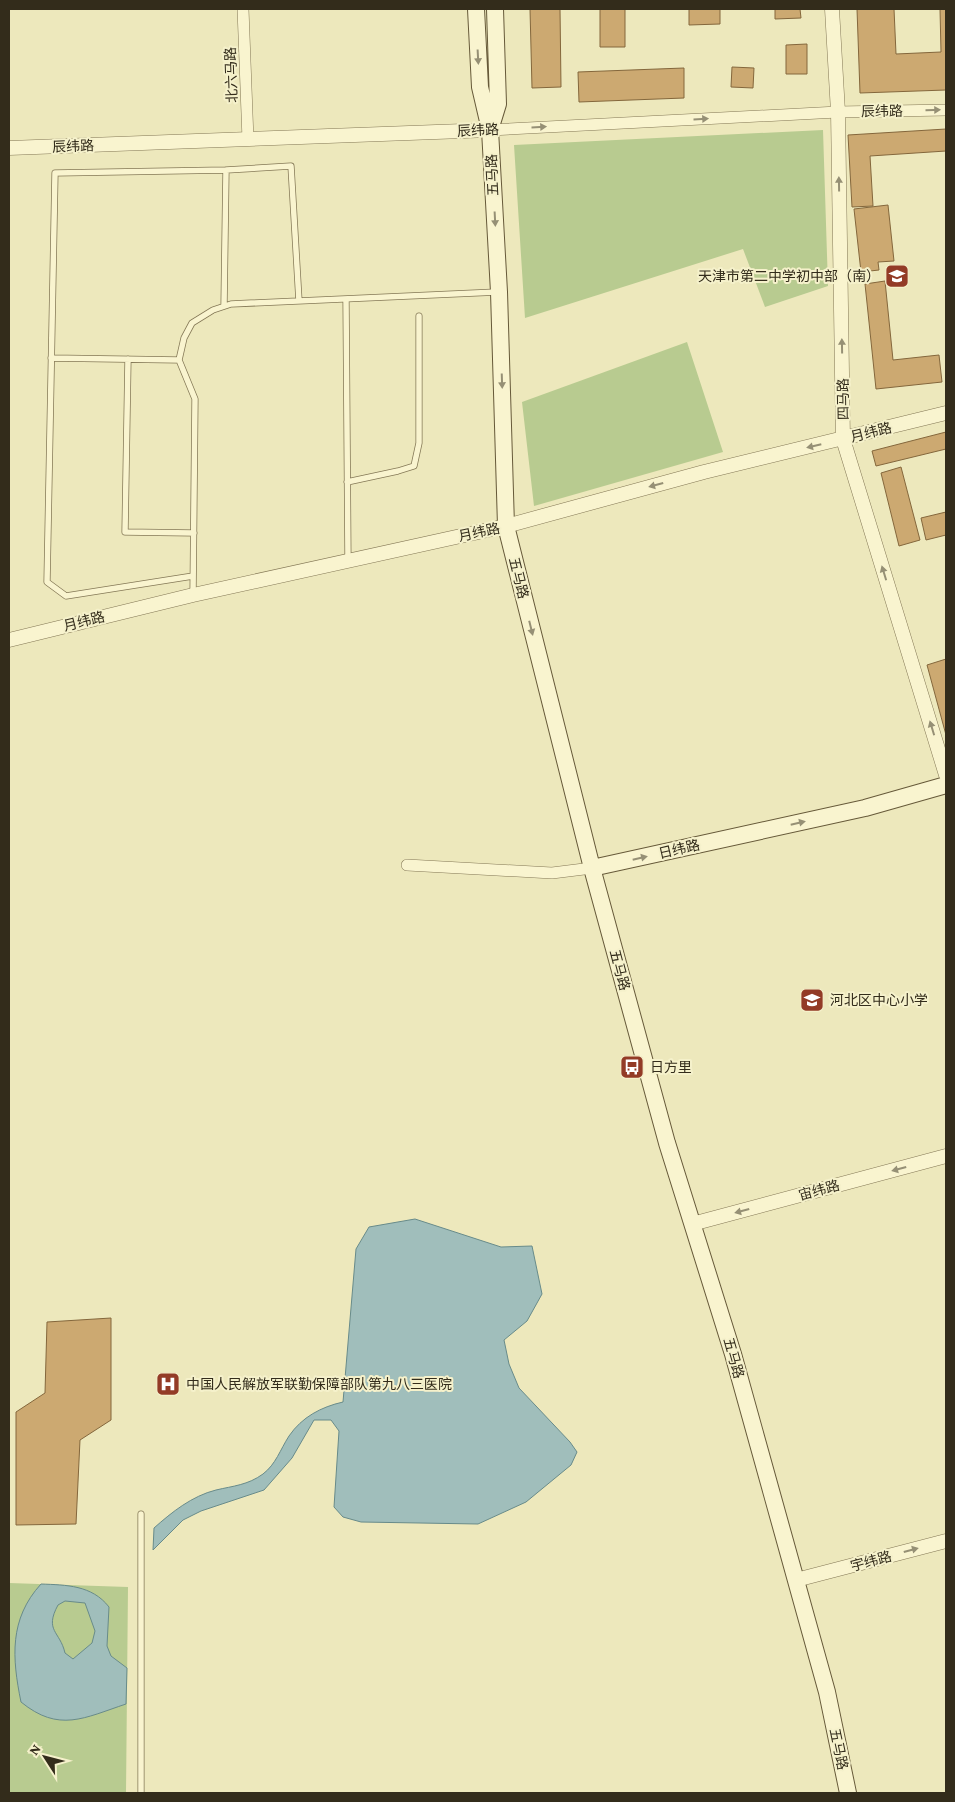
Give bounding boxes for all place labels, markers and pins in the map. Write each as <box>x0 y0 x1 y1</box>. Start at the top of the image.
school or university icon: 天津市第二中学初中部（南） <box>884 263 910 289</box>
place label: 天津市第二中学初中部（南） <box>698 268 880 284</box>
school or university icon: 河北区中心小学 <box>799 987 825 1013</box>
place label: 河北区中心小学 <box>830 992 928 1008</box>
bus stop icon: 日方里 <box>619 1054 645 1080</box>
place label: 日方里 <box>650 1059 692 1075</box>
hospital icon: 中国人民解放军联勤保障部队第九八三医院 <box>155 1371 181 1397</box>
place label: 中国人民解放军联勤保障部队第九八三医院 <box>186 1376 452 1392</box>

